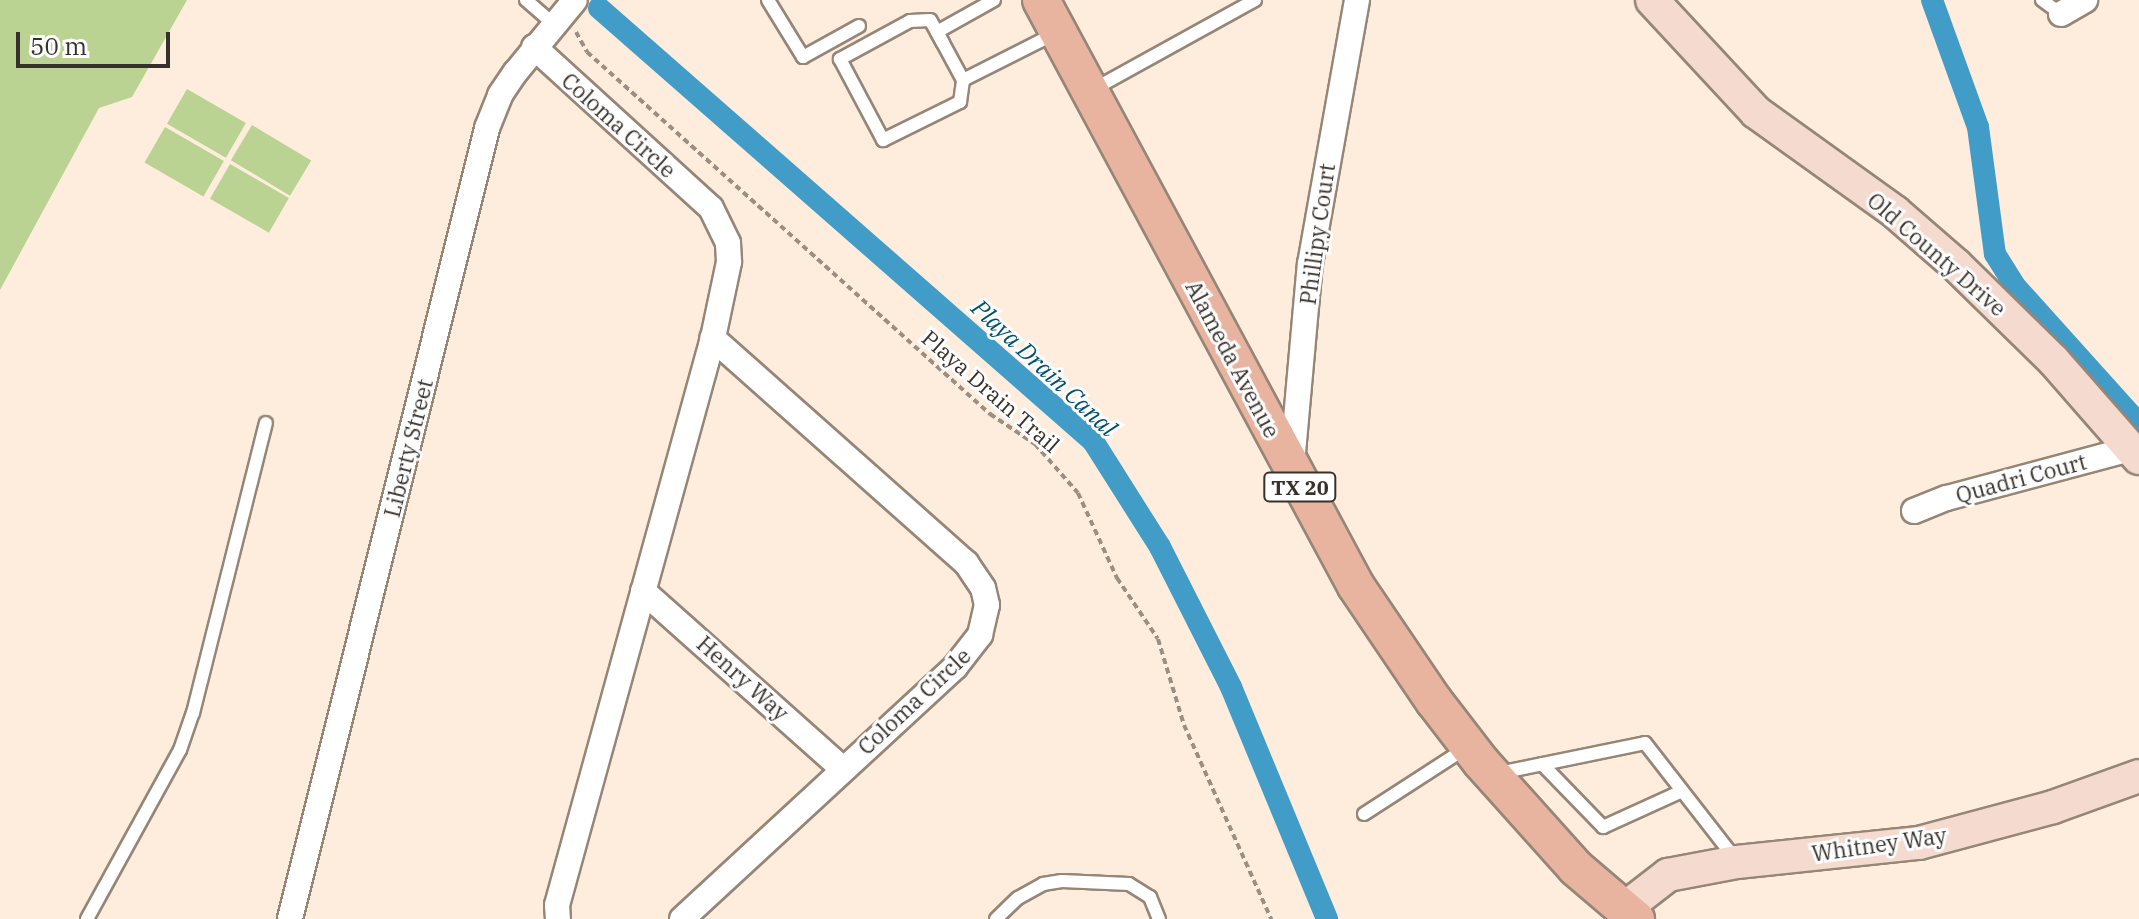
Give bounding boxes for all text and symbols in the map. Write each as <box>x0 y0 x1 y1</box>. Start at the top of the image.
scale bar <box>20 16 174 66</box>
text: 50 m <box>30 30 87 62</box>
street label: Coloma Circle <box>557 67 681 183</box>
street label: Phillipy Court <box>1294 162 1340 306</box>
street label: Old County Drive <box>1862 187 2012 321</box>
street label: Alameda Avenue <box>1180 276 1286 442</box>
water label: Playa Drain Canal <box>965 293 1123 443</box>
street label: Playa Drain Trail <box>917 324 1065 458</box>
street label: Liberty Street <box>378 376 438 520</box>
street label: Quadri Court <box>1953 448 2089 508</box>
road number: TX 20 <box>1262 471 1338 503</box>
street label: Henry Way <box>692 630 794 726</box>
street label: Coloma Circle <box>852 642 976 760</box>
street label: Whitney Way <box>1810 821 1948 867</box>

